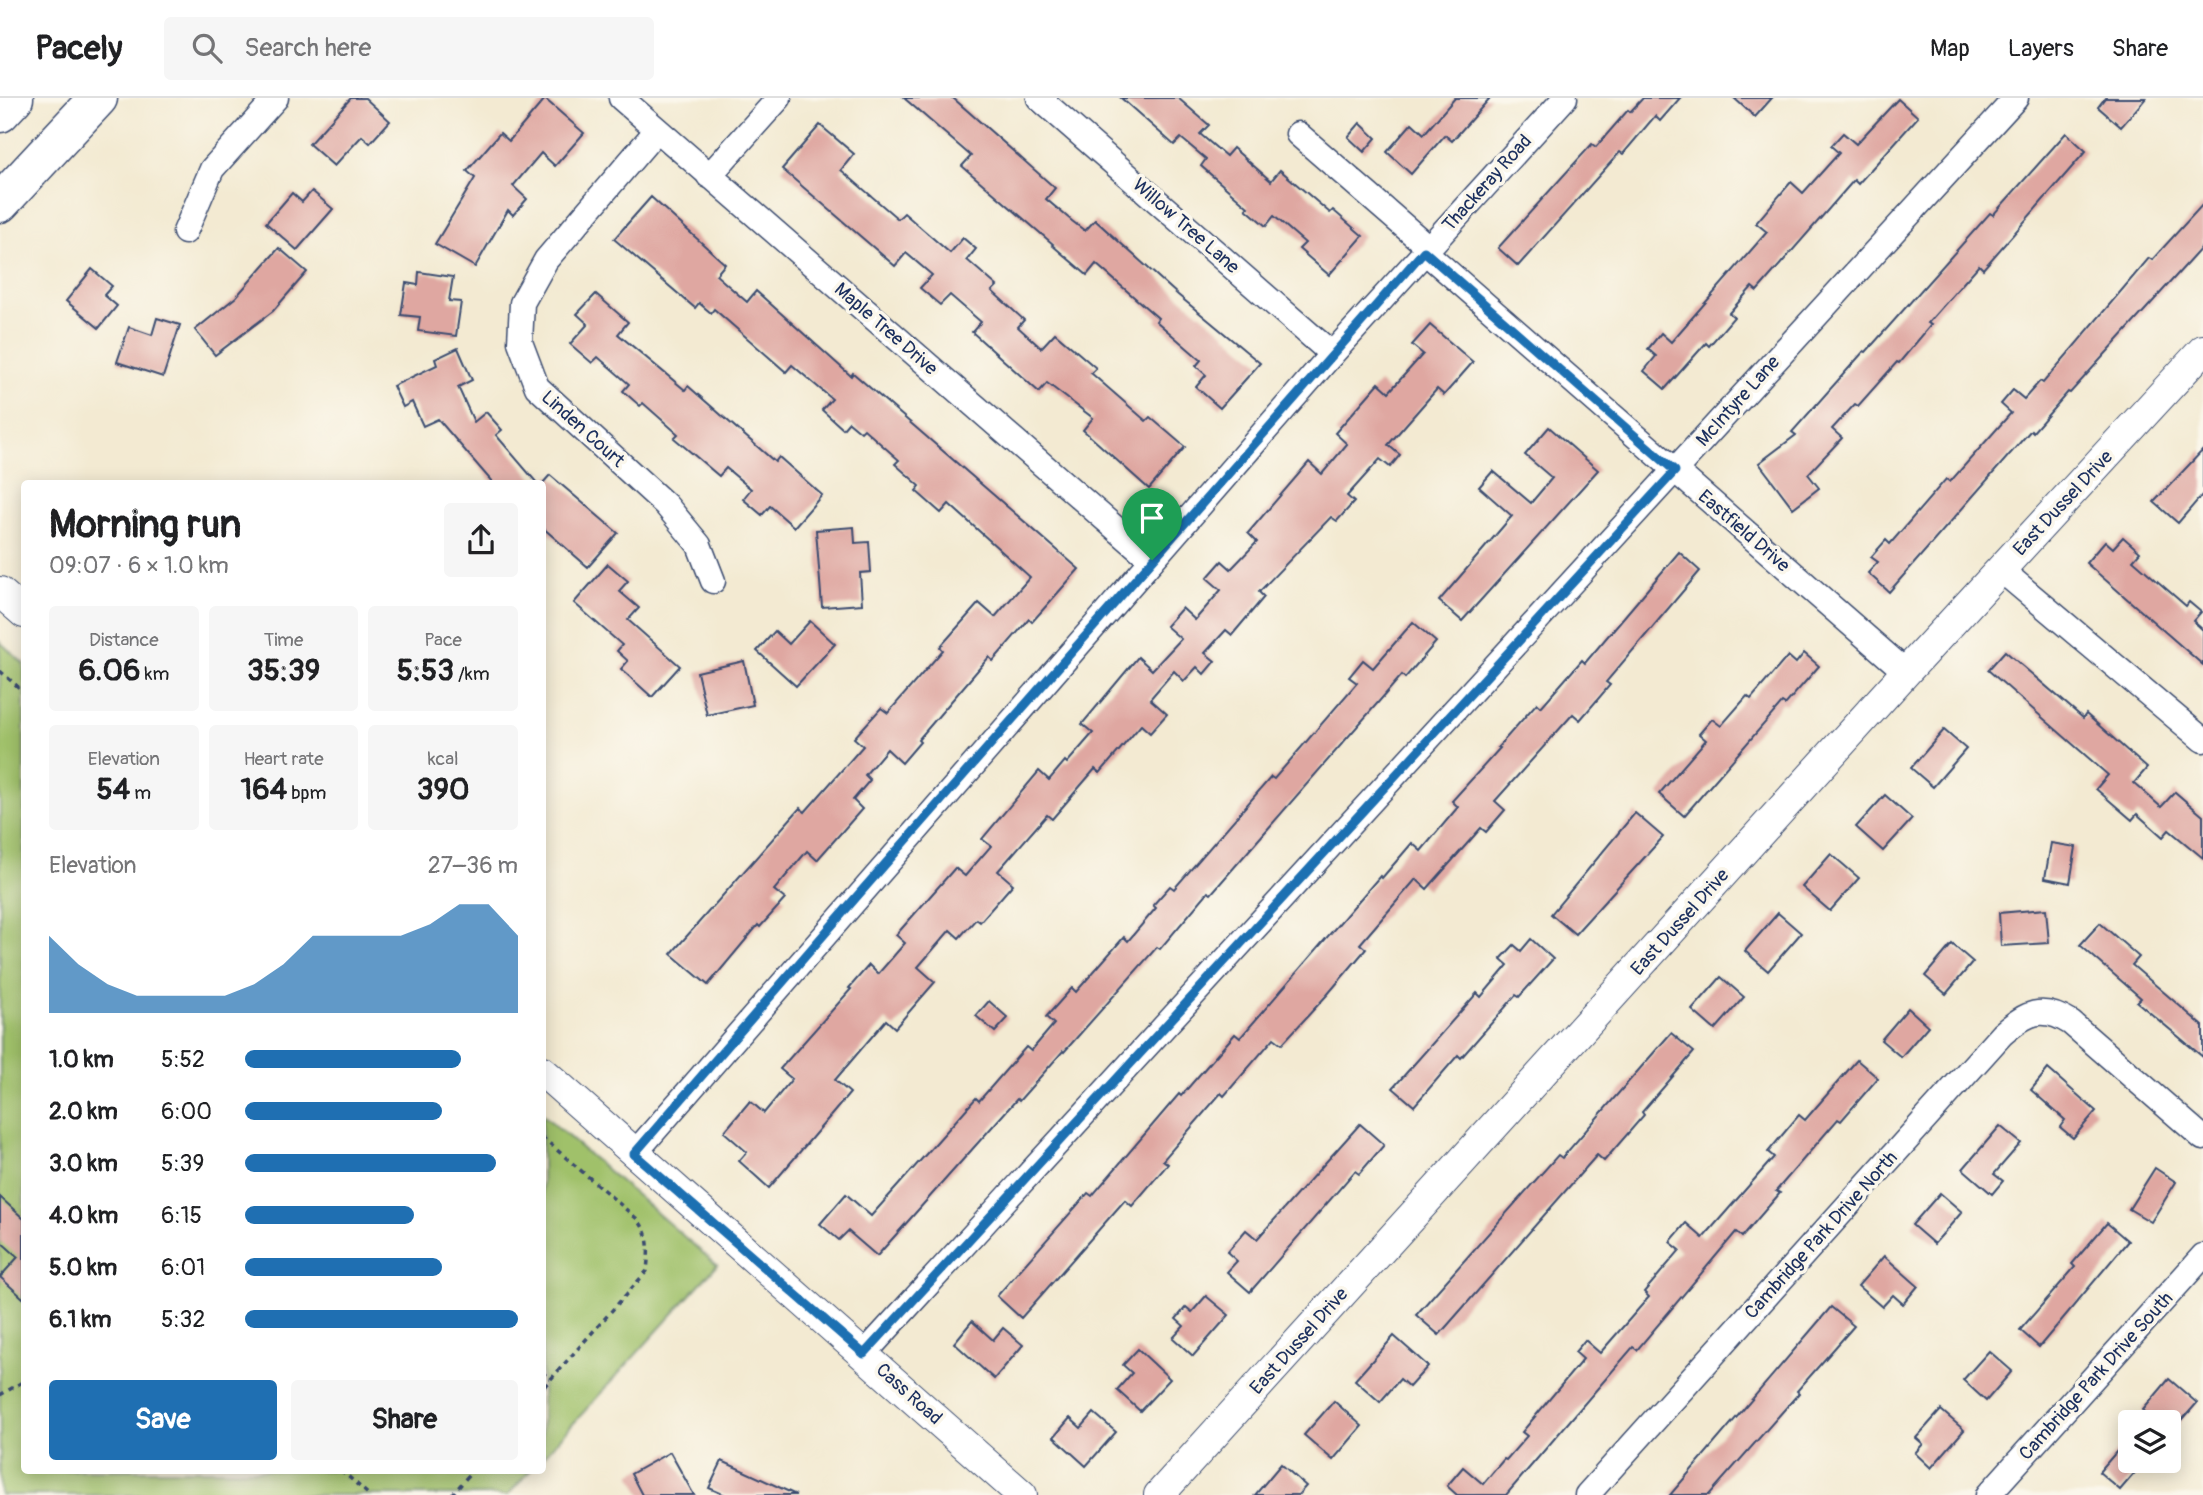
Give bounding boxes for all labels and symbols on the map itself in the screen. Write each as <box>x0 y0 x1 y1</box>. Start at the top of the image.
street label: Thackeray Road <box>1437 129 1537 237</box>
street label: Willow Tree Lane <box>1128 173 1245 279</box>
street label: Maple Tree Drive <box>829 278 943 381</box>
street label: McIntyre Lane <box>1691 350 1785 451</box>
street label: Linden Court <box>536 385 630 473</box>
street label: East Dussel Drive <box>2008 445 2118 561</box>
street label: Eastfield Drive <box>1693 485 1795 578</box>
pin <box>1122 488 1182 560</box>
street label: East Dussel Drive <box>1626 863 1735 980</box>
street label: Cambridge Park Drive North <box>1739 1146 1903 1324</box>
street label: East Dussel Drive <box>1245 1282 1354 1399</box>
street label: Cambridge Park Drive South <box>2014 1287 2178 1465</box>
street label: Cass Road <box>871 1358 947 1430</box>

